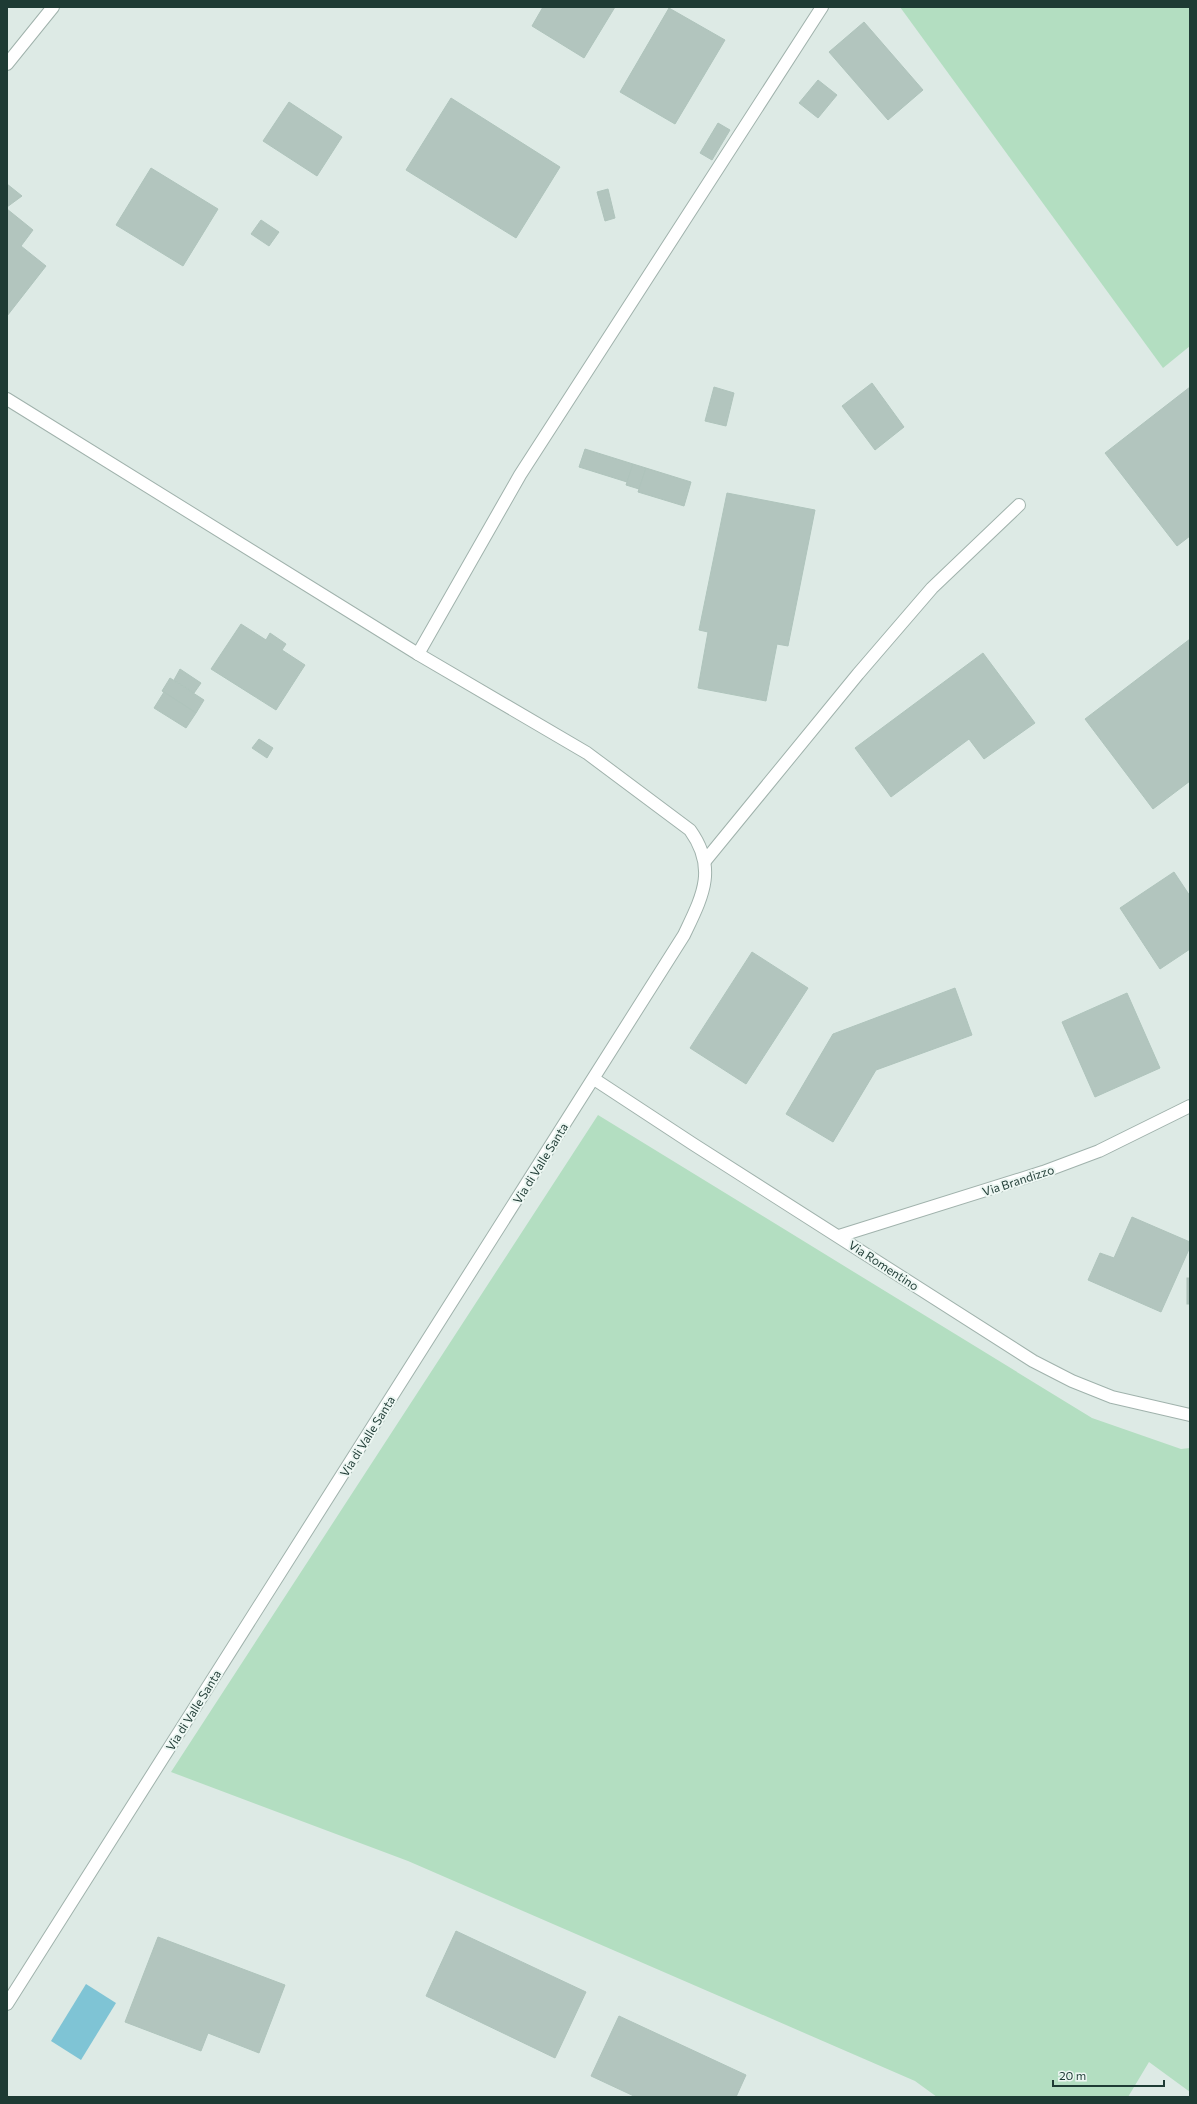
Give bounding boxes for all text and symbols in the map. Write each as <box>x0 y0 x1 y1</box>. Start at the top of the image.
street label: Via di Valle Santa <box>510 1120 570 1206</box>
street label: Via Brandizzo <box>980 1162 1056 1198</box>
street label: Via Romentino <box>846 1237 922 1293</box>
street label: Via di Valle Santa <box>337 1393 397 1479</box>
street label: Via di Valle Santa <box>163 1667 223 1753</box>
scale bar <box>1053 2062 1164 2088</box>
text: 20 m <box>1059 2068 1086 2082</box>

